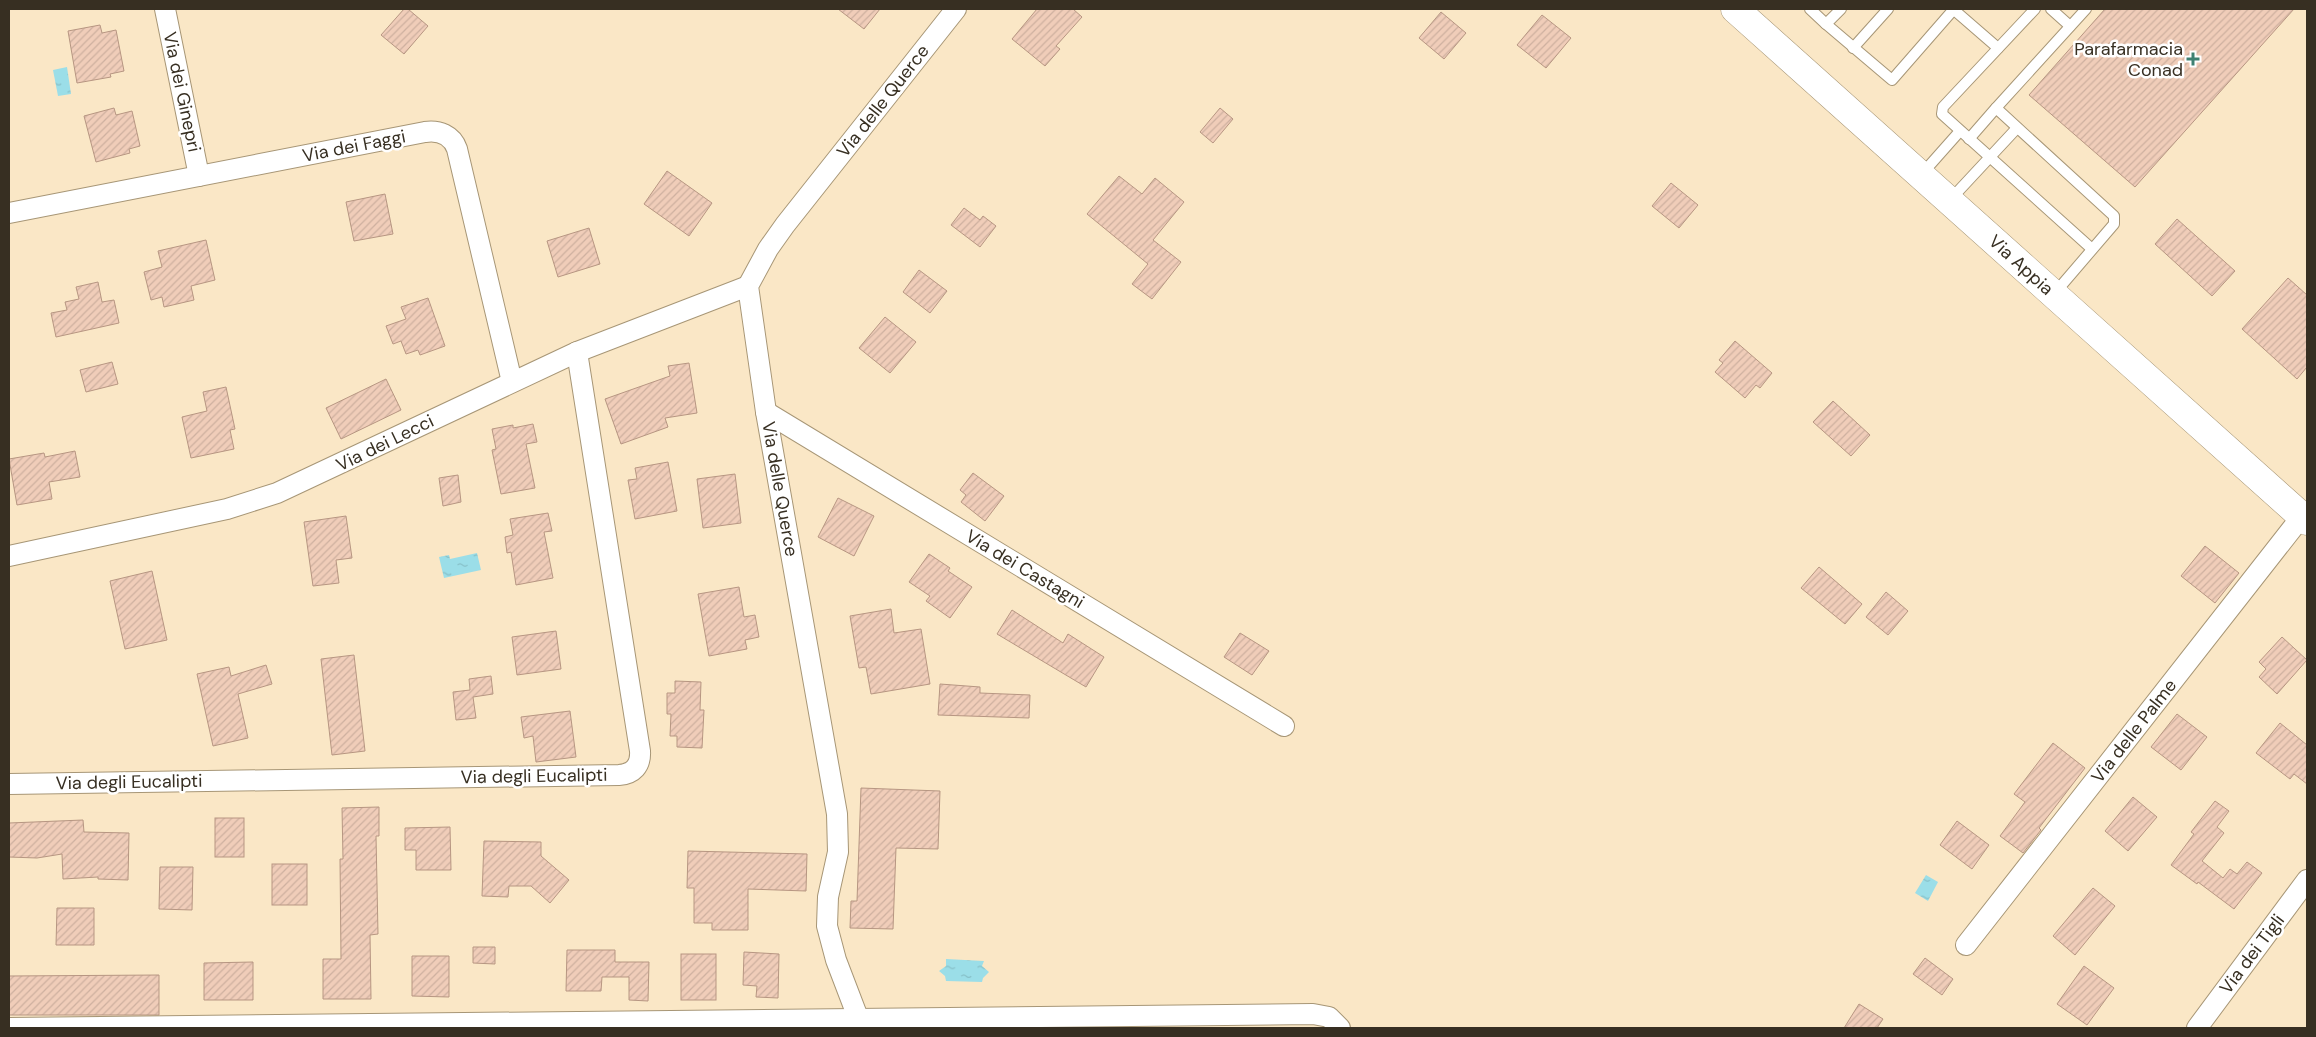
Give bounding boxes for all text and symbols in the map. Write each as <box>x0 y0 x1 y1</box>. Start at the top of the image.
street label: Via dei Ginepri <box>158 30 206 154</box>
place label: Parafarmacia Conad <box>2074 37 2183 82</box>
street label: Via delle Querce <box>831 40 935 162</box>
marker: Parafarmacia Conad <box>2187 53 2199 65</box>
street label: Via dei Faggi <box>300 124 408 168</box>
street label: Via Appia <box>1983 229 2059 301</box>
street label: Via dei Lecci <box>332 409 438 477</box>
street label: Via delle Querce <box>756 420 804 558</box>
street label: Via dei Castagni <box>961 524 1089 614</box>
street label: Via delle Palme <box>2086 674 2182 788</box>
street label: Via degli Eucalipti <box>460 763 608 789</box>
street label: Via degli Eucalipti <box>55 769 203 795</box>
street label: Via dei Tigli <box>2214 909 2290 999</box>

